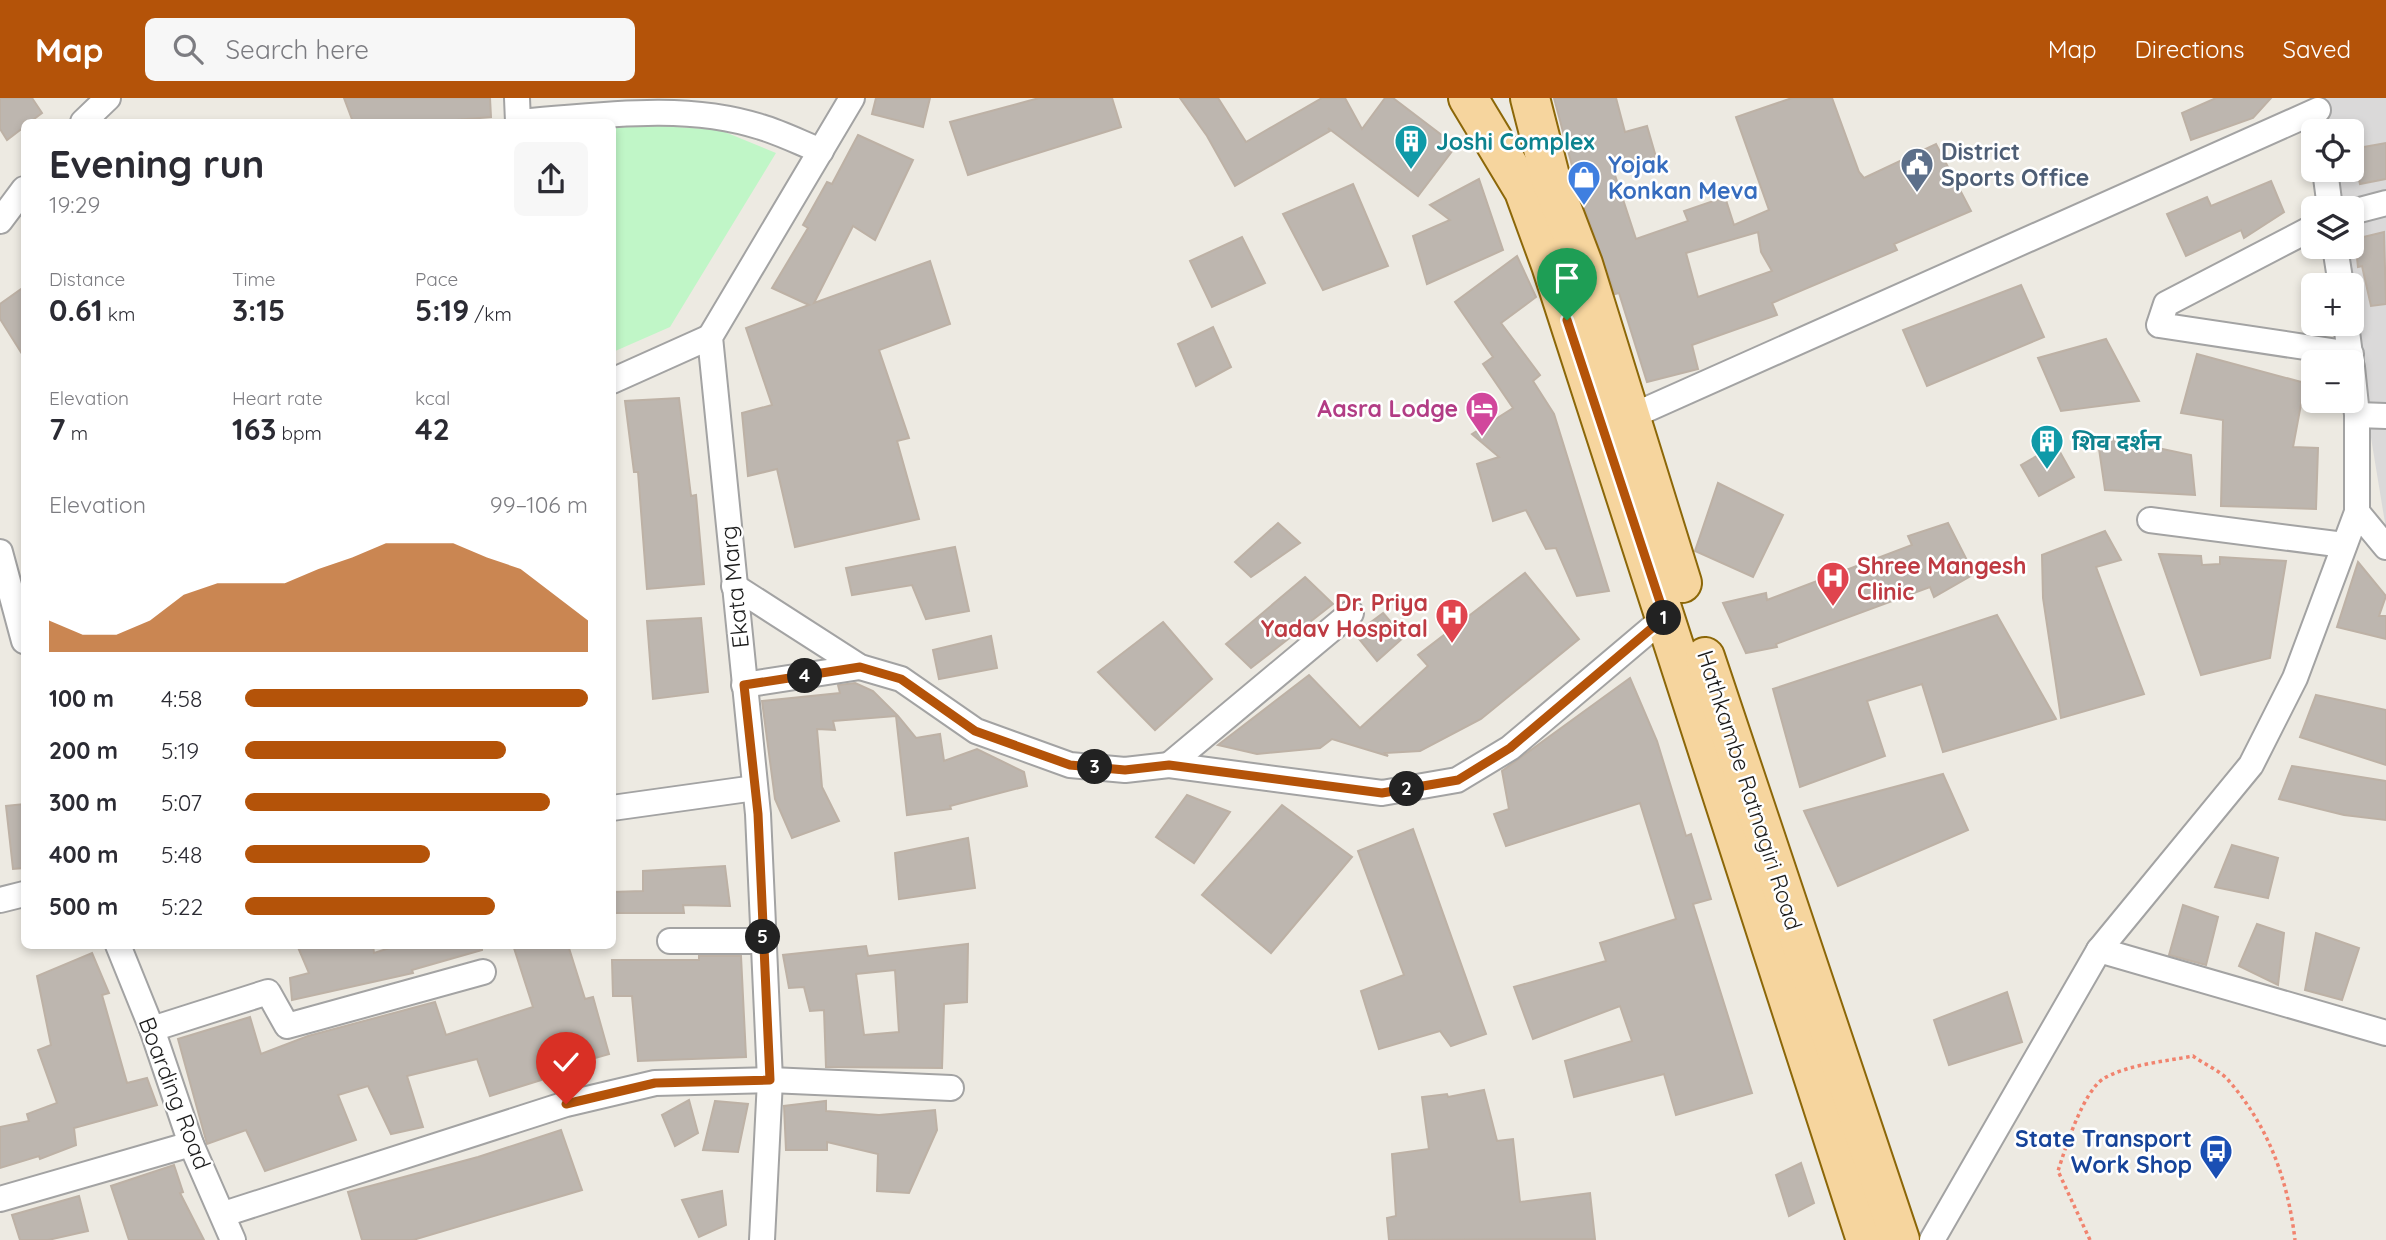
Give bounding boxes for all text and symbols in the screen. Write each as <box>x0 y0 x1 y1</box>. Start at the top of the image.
search box <box>145 18 635 81</box>
text: Map <box>35 29 103 70</box>
icon: search <box>169 30 207 68</box>
text: Search here <box>225 33 369 66</box>
text: Map <box>2048 34 2097 64</box>
text: Directions <box>2135 34 2245 64</box>
text: Saved <box>2283 34 2351 64</box>
map controls <box>2301 119 2364 413</box>
button: locate <box>2301 119 2364 182</box>
building icon: Joshi Complex <box>1392 122 1430 171</box>
place label: Joshi Complex <box>1436 127 1595 156</box>
place label: District Sports Office <box>1941 137 2089 192</box>
text: Evening run <box>49 140 264 188</box>
button: share <box>514 142 588 216</box>
public building icon: District Sports Office <box>1898 145 1936 194</box>
place label: Yojak Konkan Meva <box>1608 150 1758 205</box>
shop icon: Yojak Konkan Meva <box>1565 158 1603 207</box>
text: 19:29 <box>49 190 100 219</box>
button: layers <box>2301 196 2364 259</box>
pin <box>1537 248 1597 320</box>
icon: arrive <box>1548 259 1586 297</box>
text: Distance <box>49 267 125 291</box>
text: Time <box>232 267 276 291</box>
text: Pace <box>415 267 458 291</box>
button: + <box>2301 273 2364 336</box>
text: 0.61 <box>49 291 103 329</box>
text: 3:15 <box>232 291 285 329</box>
text: 5:19 <box>415 291 469 329</box>
text: km <box>103 302 135 326</box>
text: /km <box>469 302 512 326</box>
button: − <box>2301 350 2364 413</box>
text: Elevation <box>49 386 129 410</box>
text: Heart rate <box>232 386 323 410</box>
text: kcal <box>415 386 450 410</box>
hotel icon: Aasra Lodge <box>1463 389 1501 438</box>
place label: Aasra Lodge <box>1317 394 1458 423</box>
text: 7 <box>49 410 65 448</box>
text: 163 <box>232 410 276 448</box>
text: 42 <box>415 410 450 448</box>
text: m <box>65 421 88 445</box>
text: bpm <box>276 421 322 445</box>
building icon: शिव दर्शन <box>2028 422 2066 471</box>
place label: शिव दर्शन <box>2072 427 2162 456</box>
text: Elevation <box>49 490 146 519</box>
text: 99–106 m <box>490 490 588 519</box>
street label: Ekata Marg <box>713 524 755 650</box>
place label: Shree Mangesh Clinic <box>1857 551 2027 606</box>
hospital icon: Shree Mangesh Clinic <box>1814 559 1852 608</box>
place label: Dr. Priya Yadav Hospital <box>1261 588 1428 643</box>
hospital icon: Dr. Priya Yadav Hospital <box>1433 596 1471 645</box>
pin: 1 <box>1646 601 1682 636</box>
text: 1 <box>1660 605 1667 629</box>
street label: Hathkambe Ratnagiri Road <box>1691 646 1809 934</box>
pin: 4 <box>788 658 822 694</box>
text: 4 <box>799 663 810 687</box>
text: 100 m <box>49 684 114 713</box>
text: 4:58 <box>161 684 202 713</box>
text: 200 m <box>49 736 118 765</box>
text: 5:19 <box>161 736 199 765</box>
pin: 3 <box>1078 750 1112 784</box>
text: 3 <box>1089 754 1100 778</box>
pin: 2 <box>1390 772 1424 806</box>
text: 2 <box>1401 776 1412 800</box>
text: 300 m <box>49 788 117 817</box>
text: 5:07 <box>161 788 202 817</box>
text: 400 m <box>49 840 118 869</box>
text: 5:48 <box>161 840 202 869</box>
text: 500 m <box>49 892 118 921</box>
text: 5:22 <box>161 892 203 921</box>
pin: 5 <box>746 920 780 954</box>
text: 5 <box>757 924 768 948</box>
street label: Boarding Road <box>133 1013 217 1173</box>
pin <box>536 1032 596 1104</box>
icon: check <box>547 1043 585 1081</box>
place label: State Transport Work Shop <box>2015 1124 2192 1179</box>
bus stop icon: State Transport Work Shop <box>2197 1132 2235 1181</box>

